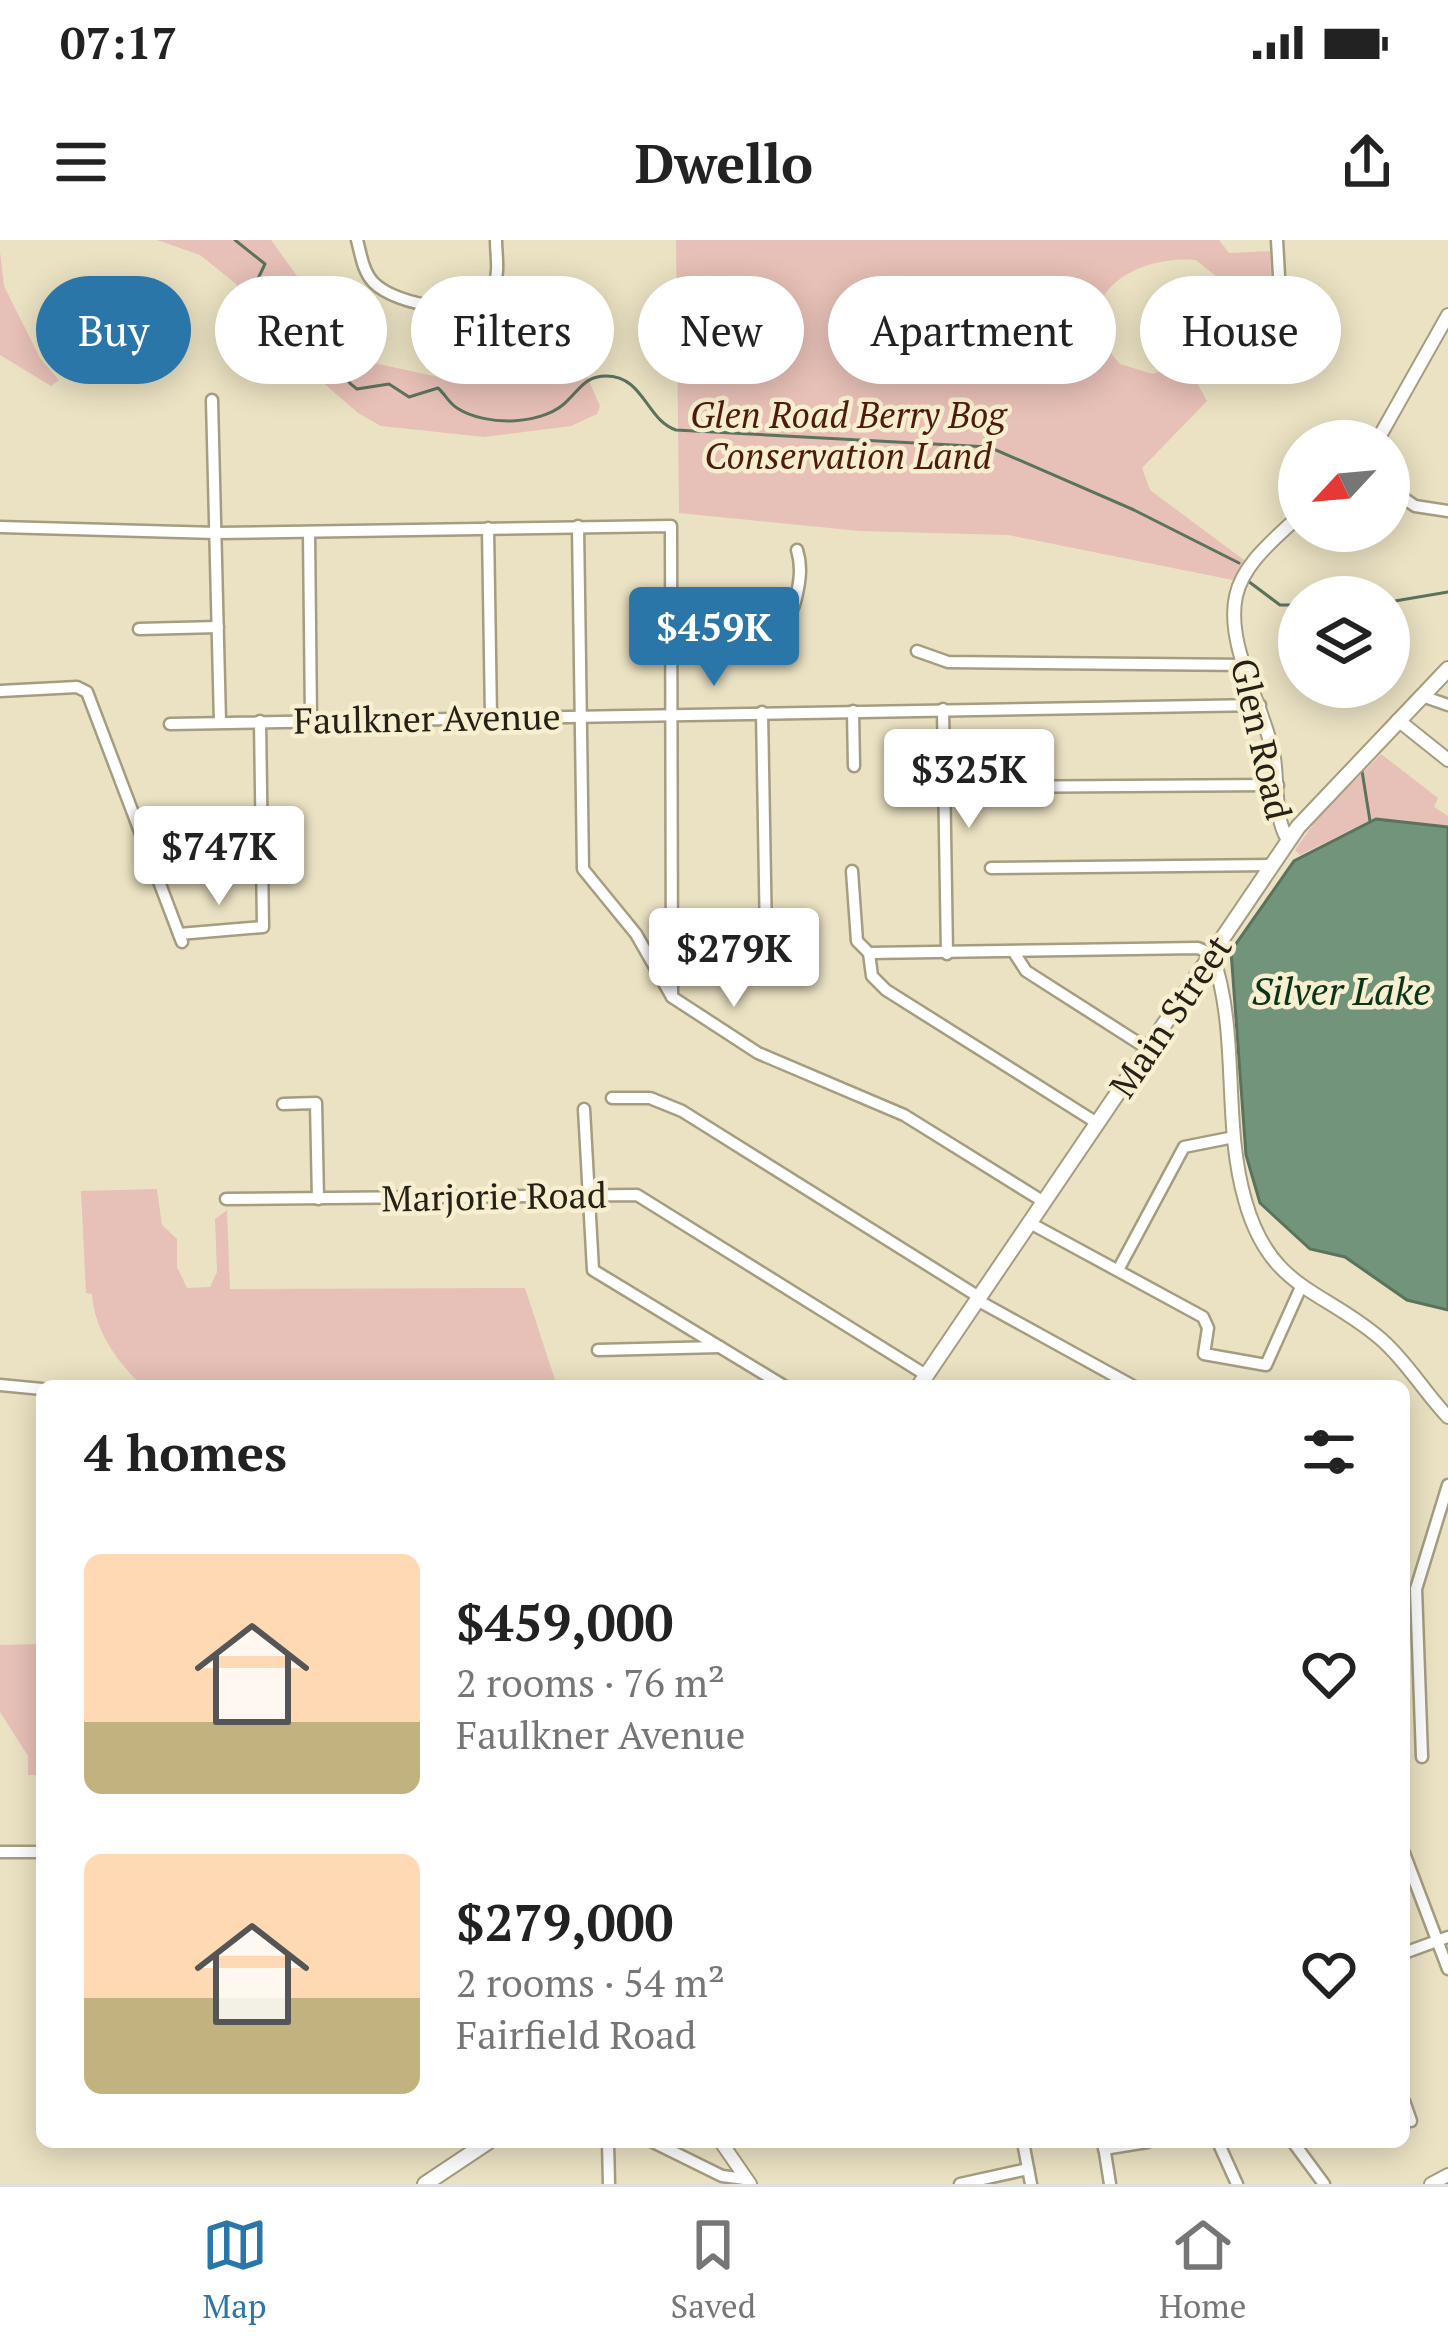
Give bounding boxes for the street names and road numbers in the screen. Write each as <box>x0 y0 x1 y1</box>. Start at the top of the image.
street label: Glen Road <box>1221 654 1303 824</box>
street label: Faulkner Avenue <box>293 692 561 744</box>
street label: Main Street <box>1098 926 1242 1106</box>
street label: Marjorie Road <box>381 1171 607 1221</box>

